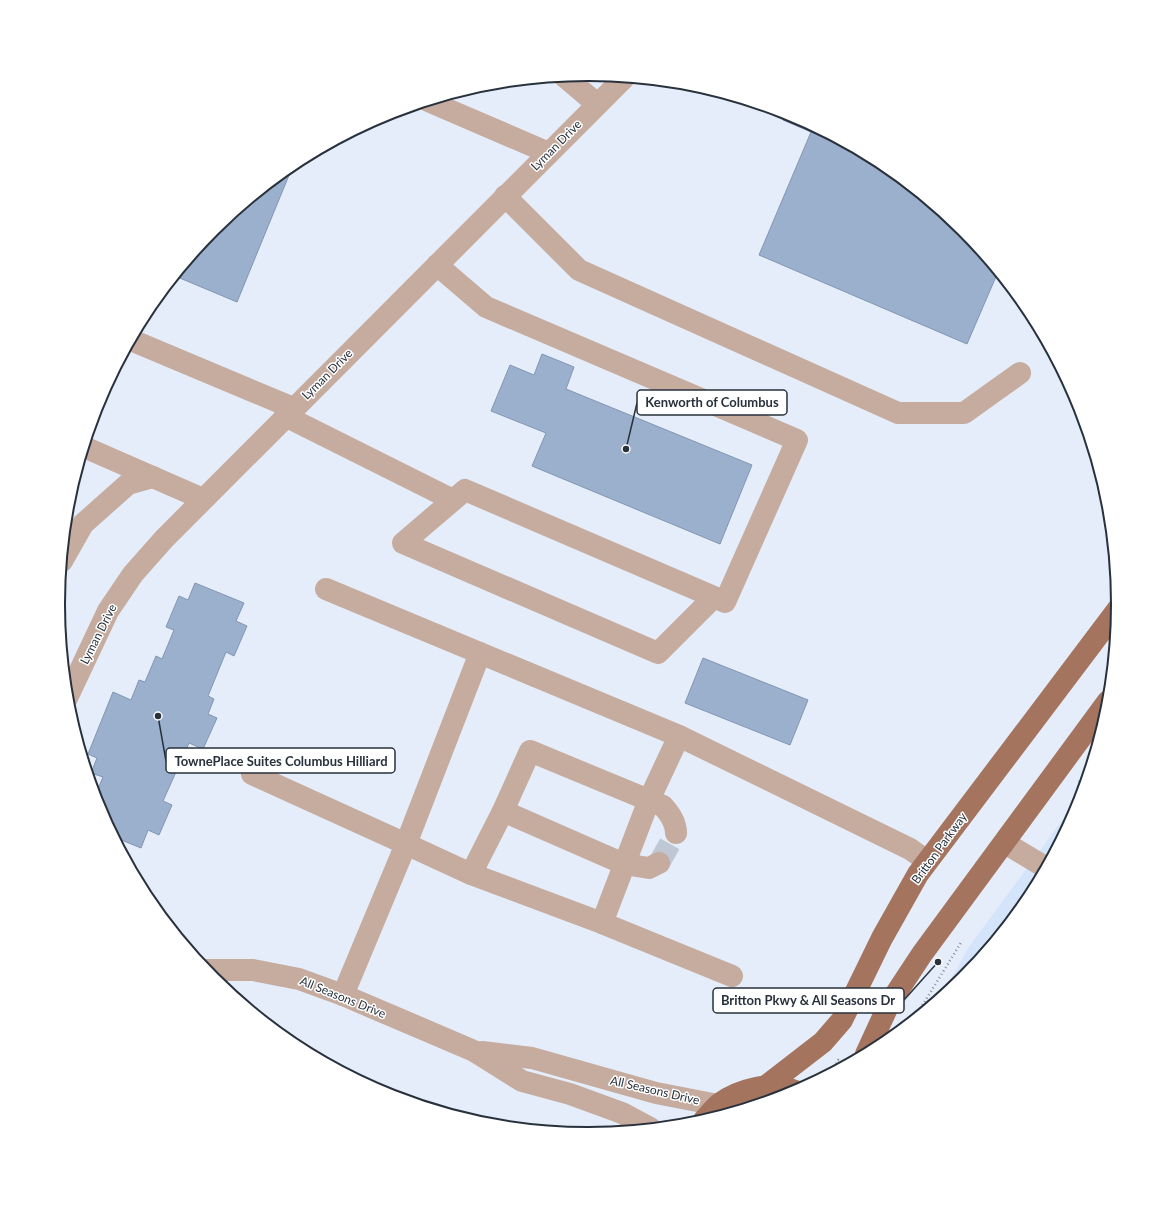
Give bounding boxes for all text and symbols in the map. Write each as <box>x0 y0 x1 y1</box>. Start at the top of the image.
street label: Lyman Drive <box>528 117 584 173</box>
street label: Lyman Drive <box>299 346 355 402</box>
callout: Kenworth of Columbus <box>637 390 787 415</box>
text: Kenworth of Columbus <box>645 394 779 410</box>
street label: Lyman Drive <box>76 601 120 667</box>
callout: TownePlace Suites Columbus Hilliard <box>166 748 395 773</box>
text: TownePlace Suites Columbus Hilliard <box>174 753 388 769</box>
street label: Britton Parkway <box>908 809 970 887</box>
street label: All Seasons Drive <box>298 973 388 1021</box>
callout: Britton Pkwy & All Seasons Dr <box>713 988 904 1013</box>
text: Britton Pkwy & All Seasons Dr <box>721 992 895 1008</box>
street label: All Seasons Drive <box>609 1072 701 1108</box>

